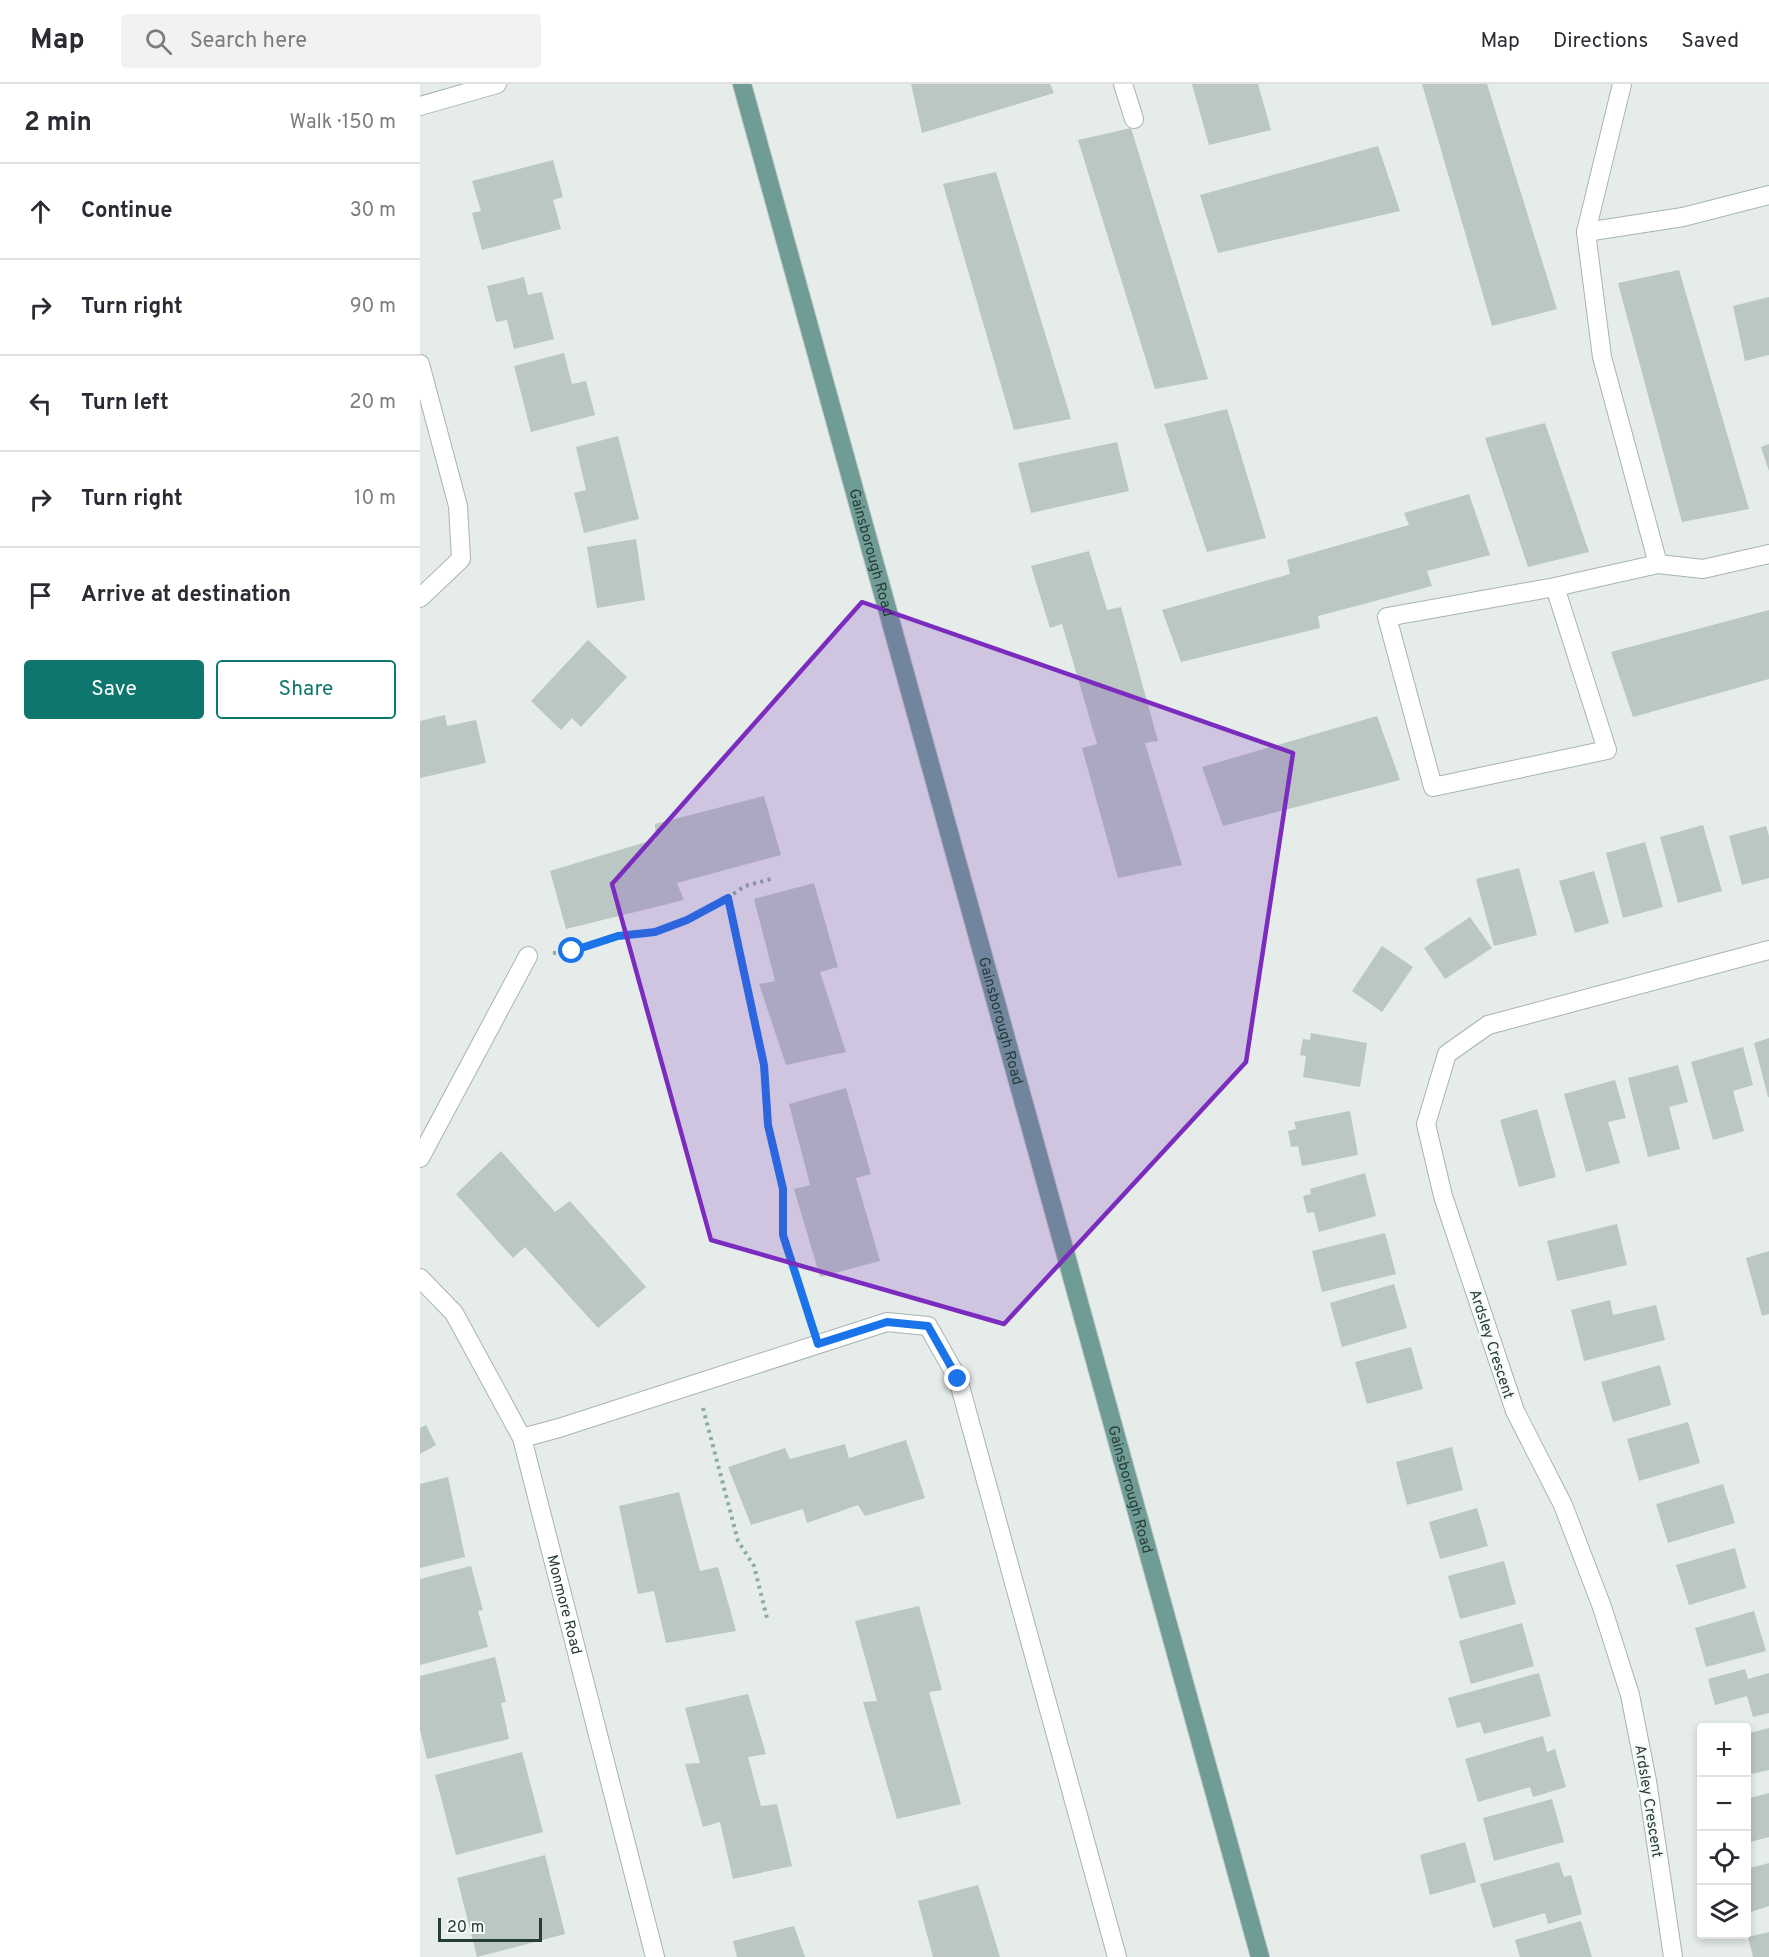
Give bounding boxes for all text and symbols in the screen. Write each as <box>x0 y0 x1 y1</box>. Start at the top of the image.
search box <box>121 14 541 68</box>
text: Map <box>30 23 85 59</box>
icon: search <box>142 25 175 58</box>
text: Search here <box>190 28 307 55</box>
text: Map <box>1480 28 1520 55</box>
text: Directions <box>1553 28 1648 55</box>
text: Saved <box>1681 28 1739 55</box>
text: 2 min <box>24 107 92 140</box>
text: Walk · 150 m <box>290 110 396 136</box>
icon: ahead <box>24 195 57 228</box>
text: Continue <box>81 198 172 225</box>
text: 30 m <box>350 198 396 224</box>
icon: right <box>24 291 57 324</box>
text: Turn right <box>81 294 183 321</box>
text: 90 m <box>350 294 396 320</box>
icon: left <box>24 387 57 420</box>
text: Turn left <box>81 390 169 417</box>
text: 20 m <box>349 390 396 416</box>
icon: right <box>24 483 57 516</box>
text: Turn right <box>81 486 183 513</box>
text: 10 m <box>354 486 396 512</box>
street label: Gainsborough Road <box>843 487 897 619</box>
icon: arrive <box>24 579 57 612</box>
text: Arrive at destination <box>81 582 291 609</box>
button: Save <box>24 660 204 719</box>
button: Share <box>216 660 396 719</box>
route start <box>558 937 584 963</box>
street label: Gainsborough Road <box>973 955 1026 1087</box>
street label: Ardsley Crescent <box>1464 1287 1517 1402</box>
route end <box>944 1365 970 1391</box>
street label: Gainsborough Road <box>1102 1424 1156 1556</box>
street label: Monmore Road <box>541 1553 585 1657</box>
map controls <box>1697 1723 1751 1939</box>
button: + <box>1697 1723 1751 1777</box>
street label: Ardsley Crescent <box>1629 1743 1666 1859</box>
button: − <box>1697 1777 1751 1831</box>
button: locate <box>1697 1831 1751 1885</box>
button: layers <box>1697 1885 1751 1939</box>
scale bar <box>438 1915 542 1942</box>
text: 20 m <box>447 1918 484 1938</box>

